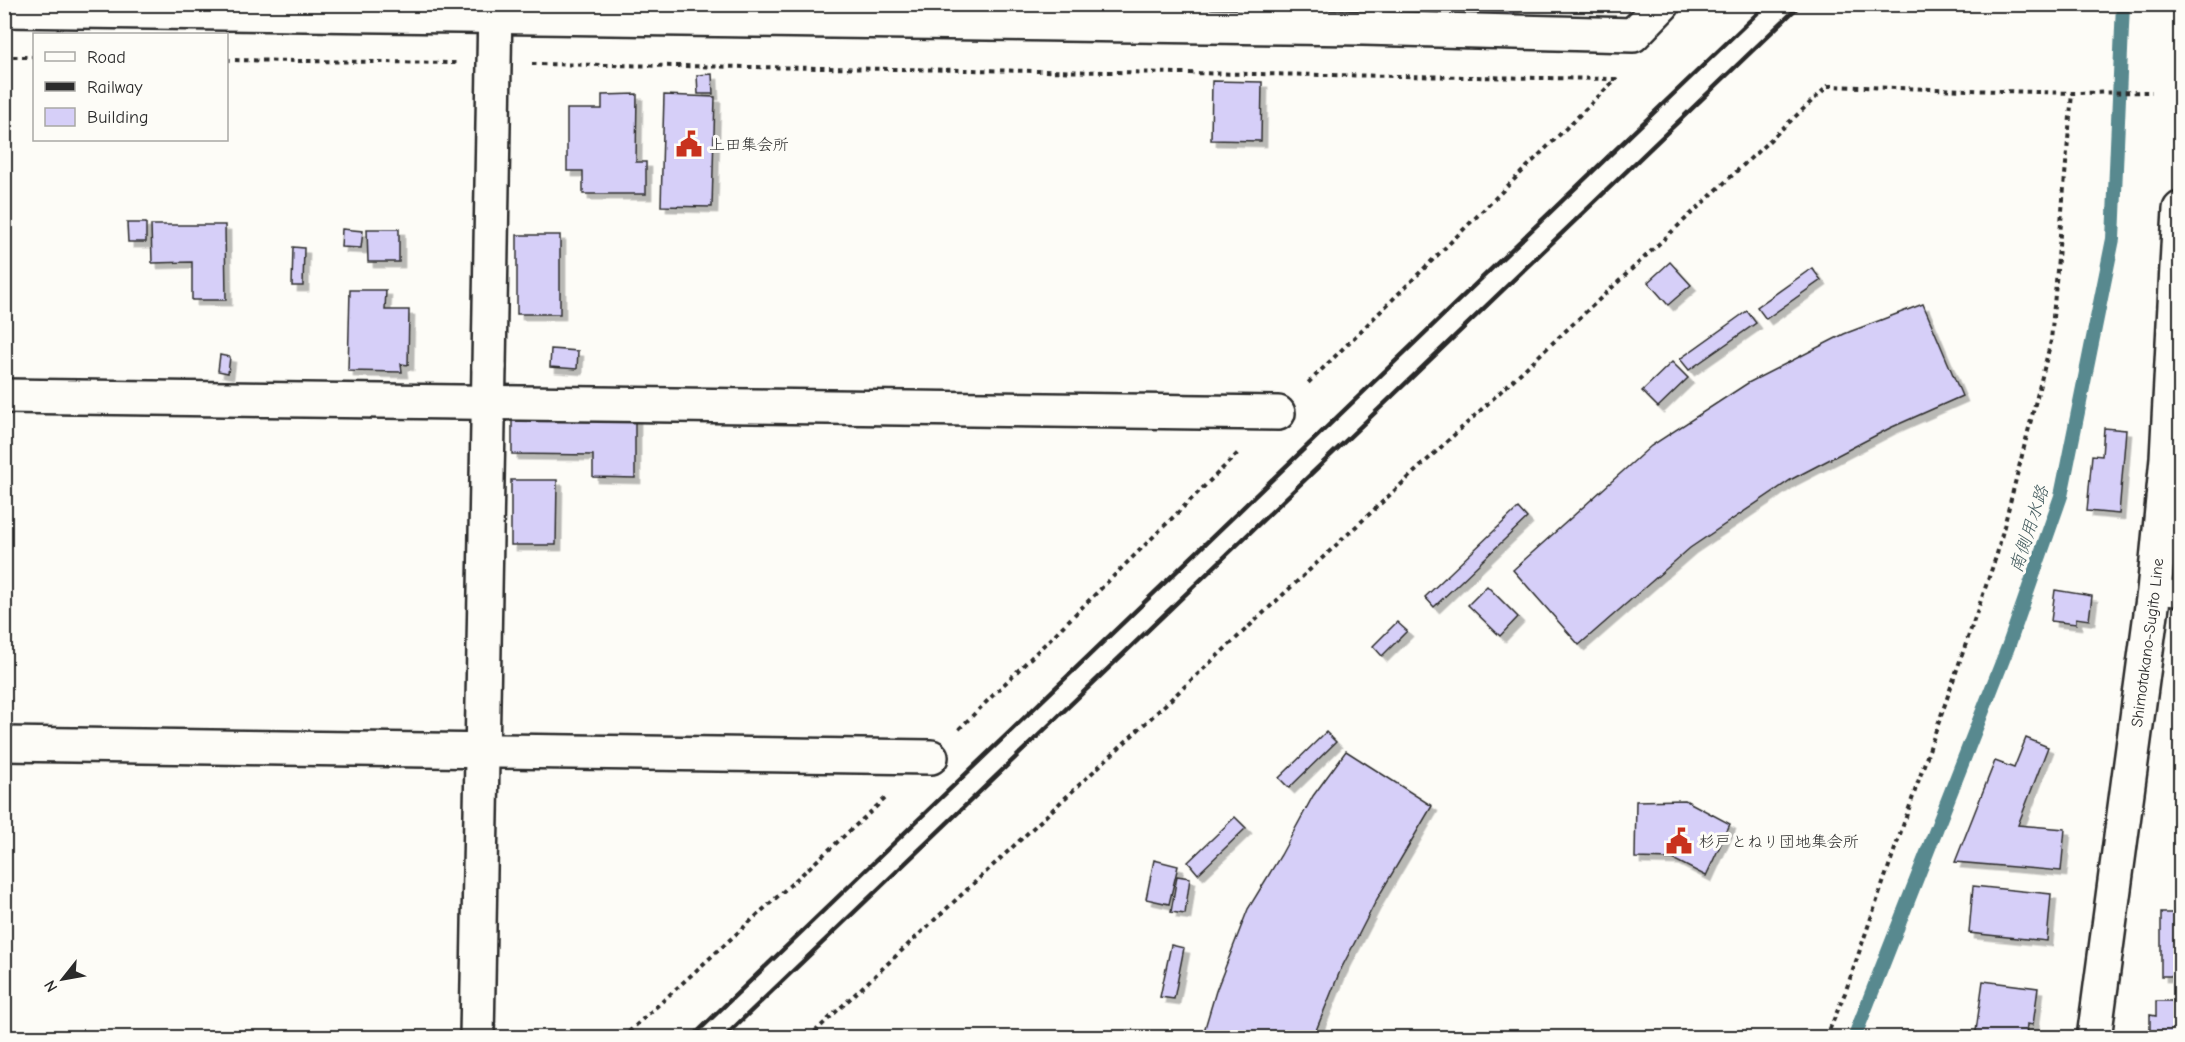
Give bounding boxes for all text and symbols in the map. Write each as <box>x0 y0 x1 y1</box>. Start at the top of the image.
legend <box>33 33 228 141</box>
text: Road <box>87 47 126 68</box>
text: Railway <box>87 77 144 98</box>
text: Building <box>87 107 149 128</box>
public building icon: 上田集会所 <box>674 129 704 159</box>
place label: 上田集会所 <box>709 136 789 154</box>
water label: 南側用水路 <box>2006 482 2054 575</box>
street label: Shimotakano-Sugito Line <box>2128 557 2167 728</box>
public building icon: 杉戸とねり団地集会所 <box>1664 826 1694 856</box>
place label: 杉戸とねり団地集会所 <box>1699 833 1859 851</box>
north arrow <box>33 949 93 1009</box>
text: N <box>41 977 61 995</box>

